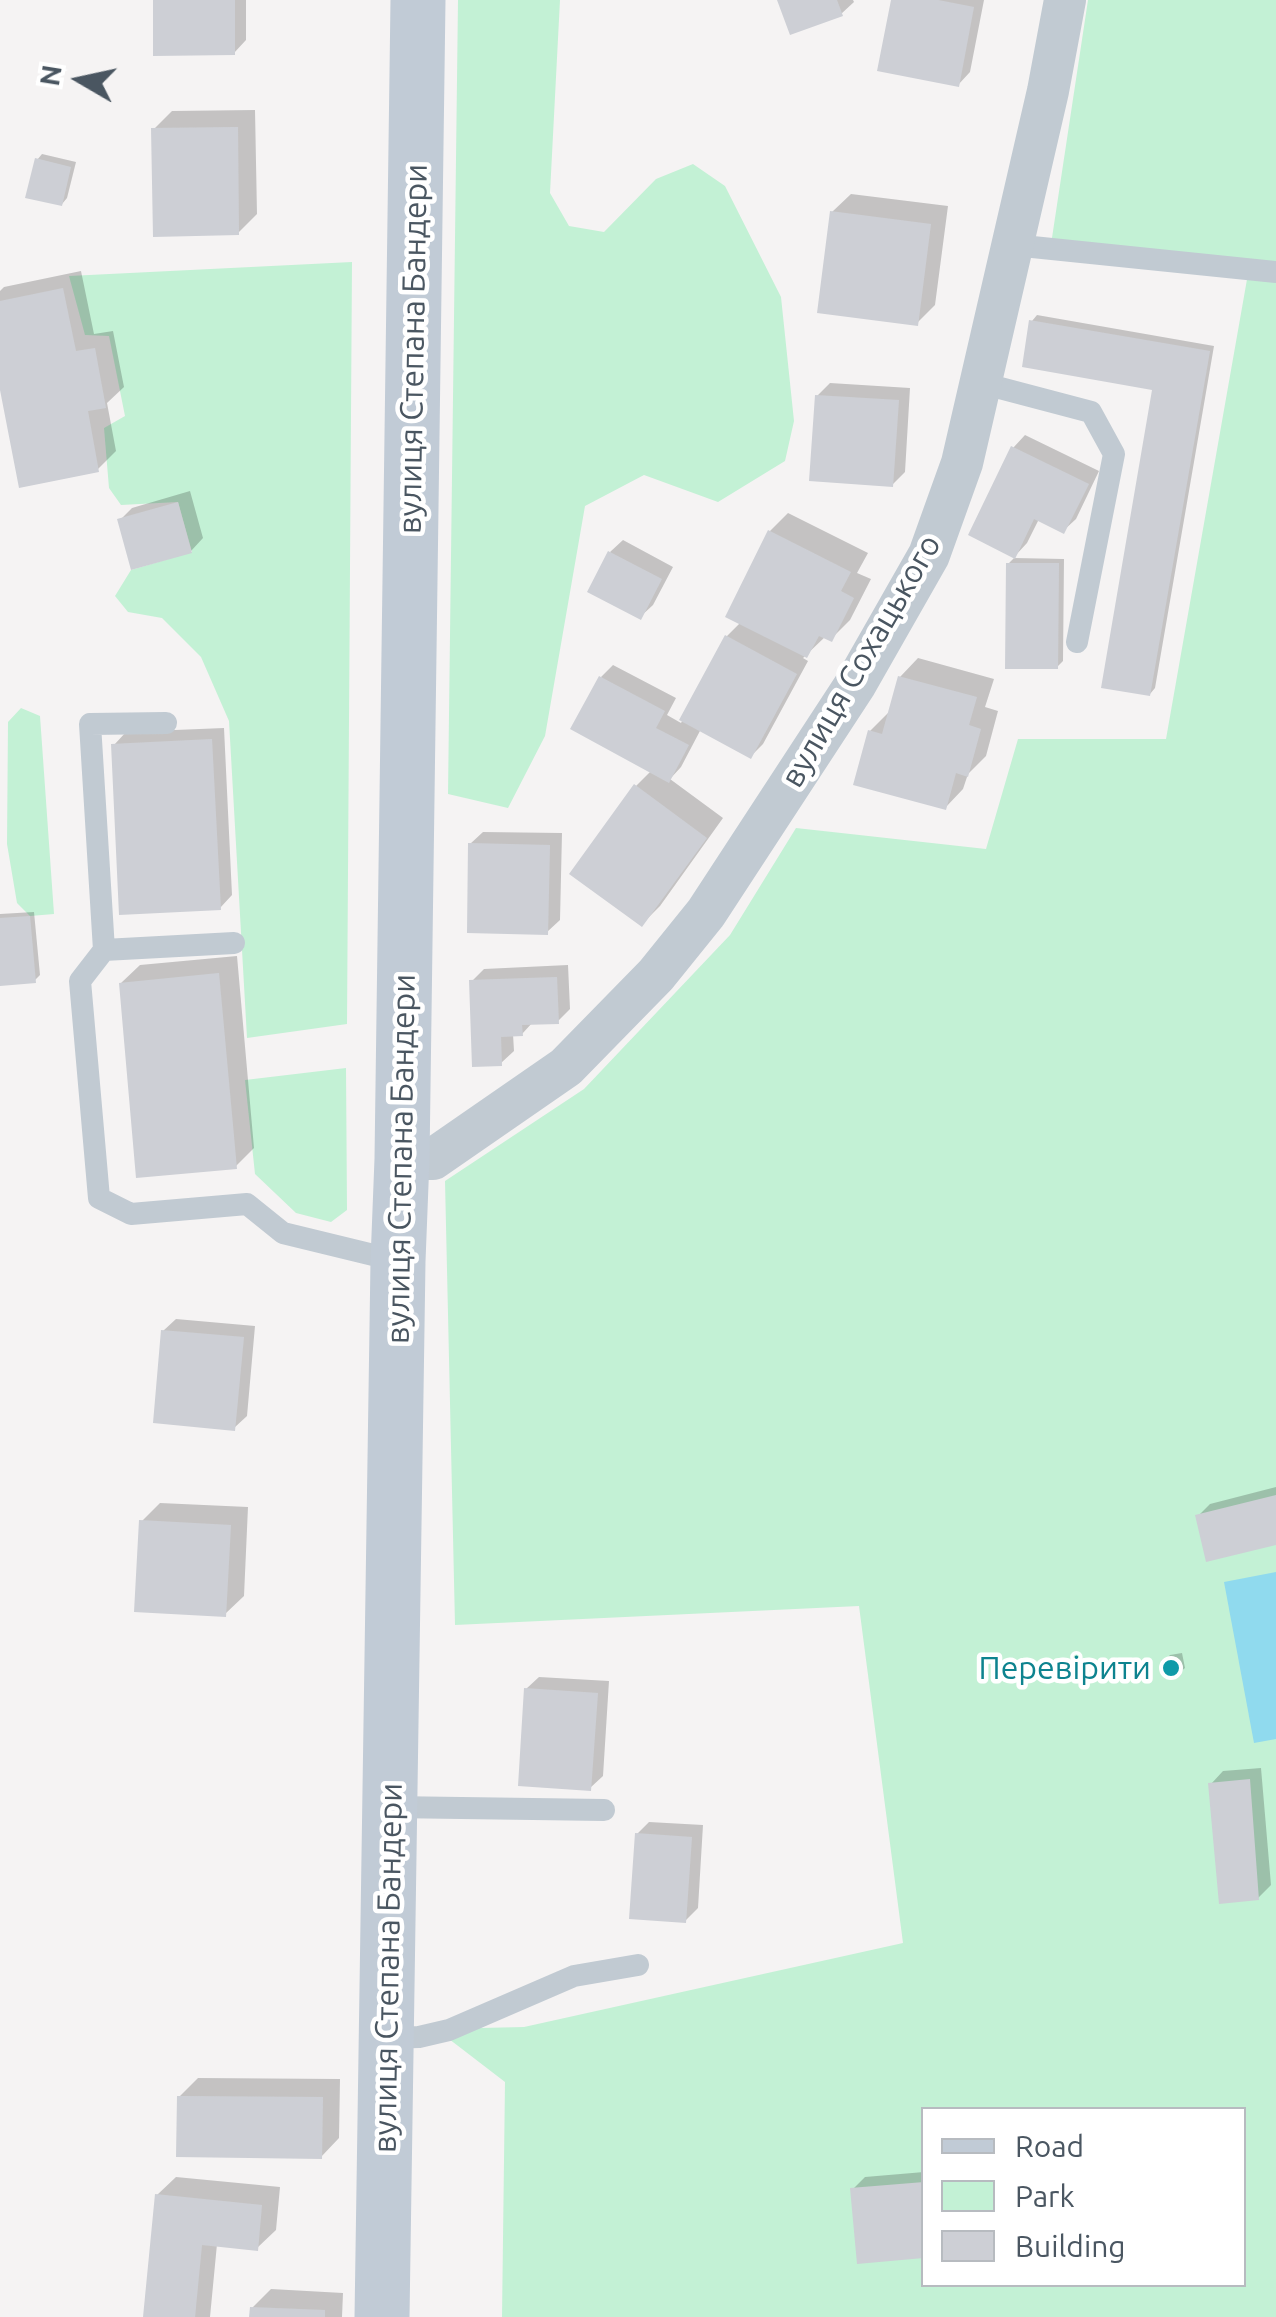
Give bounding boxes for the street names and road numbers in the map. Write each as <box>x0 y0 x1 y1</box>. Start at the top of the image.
street label: вулиця Степана Бандери <box>391 163 435 535</box>
street label: вулиця Сохацького <box>773 528 949 794</box>
street label: вулиця Степана Бандери <box>379 973 423 1345</box>
street label: вулиця Степана Бандери <box>366 1782 410 2154</box>

